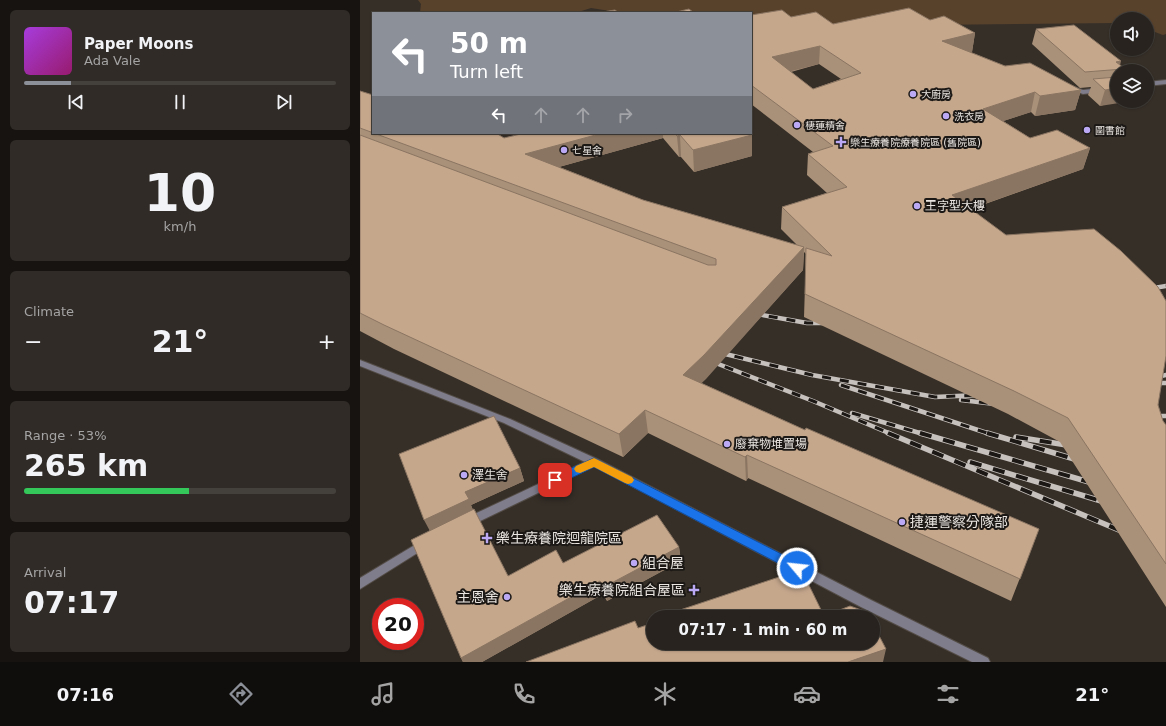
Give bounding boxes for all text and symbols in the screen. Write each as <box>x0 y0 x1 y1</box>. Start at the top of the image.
map controls <box>1110 12 1154 108</box>
button: sound <box>1110 12 1154 56</box>
text: 50 m <box>450 27 528 60</box>
icon: left <box>384 28 436 80</box>
text: Paper Moons <box>84 35 193 53</box>
text: Ada Vale <box>84 53 140 68</box>
text: Turn left <box>450 61 523 82</box>
button: layers <box>1110 64 1154 108</box>
marker: 大廚房 <box>908 89 918 99</box>
place label: 大廚房 <box>921 89 951 100</box>
icon: previous <box>65 91 87 113</box>
icon: pause <box>169 91 191 113</box>
icon: next <box>273 91 295 113</box>
icon: left <box>488 104 510 126</box>
icon: ahead <box>530 104 552 126</box>
icon: ahead <box>572 104 594 126</box>
icon: right <box>614 104 636 126</box>
marker: 洗衣房 <box>941 111 951 121</box>
place label: 洗衣房 <box>954 111 984 122</box>
marker: 棲蓮精舍 <box>792 120 802 130</box>
place label: 棲蓮精舍 <box>805 120 845 131</box>
marker: 圖書館 <box>1082 125 1092 135</box>
place label: 圖書館 <box>1095 125 1125 136</box>
marker: 樂生療養院療養院區 (舊院區) <box>835 136 847 148</box>
place label: 樂生療養院療養院區 (舊院區) <box>850 137 981 148</box>
marker: 七星舍 <box>559 145 569 155</box>
place label: 七星舍 <box>572 145 602 156</box>
text: 10 <box>144 163 216 223</box>
place label: 王字型大樓 <box>925 199 985 213</box>
marker: 王字型大樓 <box>912 201 922 211</box>
text: km/h <box>164 219 196 234</box>
text: Climate <box>24 304 74 319</box>
text: 21° <box>152 324 208 359</box>
text: − <box>24 329 42 354</box>
text: + <box>318 329 336 354</box>
text: Range · 53% <box>24 428 107 443</box>
place label: 廢棄物堆置場 <box>735 437 807 451</box>
marker: 廢棄物堆置場 <box>722 439 732 449</box>
text: 265 km <box>24 448 148 483</box>
pin <box>538 463 572 497</box>
place label: 澤生舍 <box>472 468 508 482</box>
icon: arrive <box>544 469 566 491</box>
marker: 澤生舍 <box>459 470 469 480</box>
place label: 捷運警察分隊部 <box>910 514 1008 530</box>
marker: 捷運警察分隊部 <box>897 517 907 527</box>
place label: 樂生療養院迴龍院區 <box>496 530 622 546</box>
marker: 樂生療養院迴龍院區 <box>481 532 493 544</box>
position arrow <box>776 547 818 589</box>
place label: 組合屋 <box>642 555 684 571</box>
marker: 組合屋 <box>629 558 639 568</box>
text: Arrival <box>24 565 66 580</box>
place label: 樂生療養院組合屋區 <box>559 582 685 598</box>
marker: 樂生療養院組合屋區 <box>688 584 700 596</box>
text: 07:17 <box>24 585 120 620</box>
place label: 主恩舍 <box>457 589 499 605</box>
marker: 主恩舍 <box>502 592 512 602</box>
speed limit sign: 20 <box>372 598 424 650</box>
text: 07:17 · 1 min · 60 m <box>679 621 847 639</box>
icon: directions <box>227 680 255 708</box>
icon: music <box>369 680 397 708</box>
icon: phone <box>510 680 538 708</box>
icon: climate <box>651 680 679 708</box>
icon: car <box>793 680 821 708</box>
icon: filters <box>934 680 962 708</box>
text: 07:16 <box>57 684 114 705</box>
text: 21° <box>1075 684 1109 705</box>

